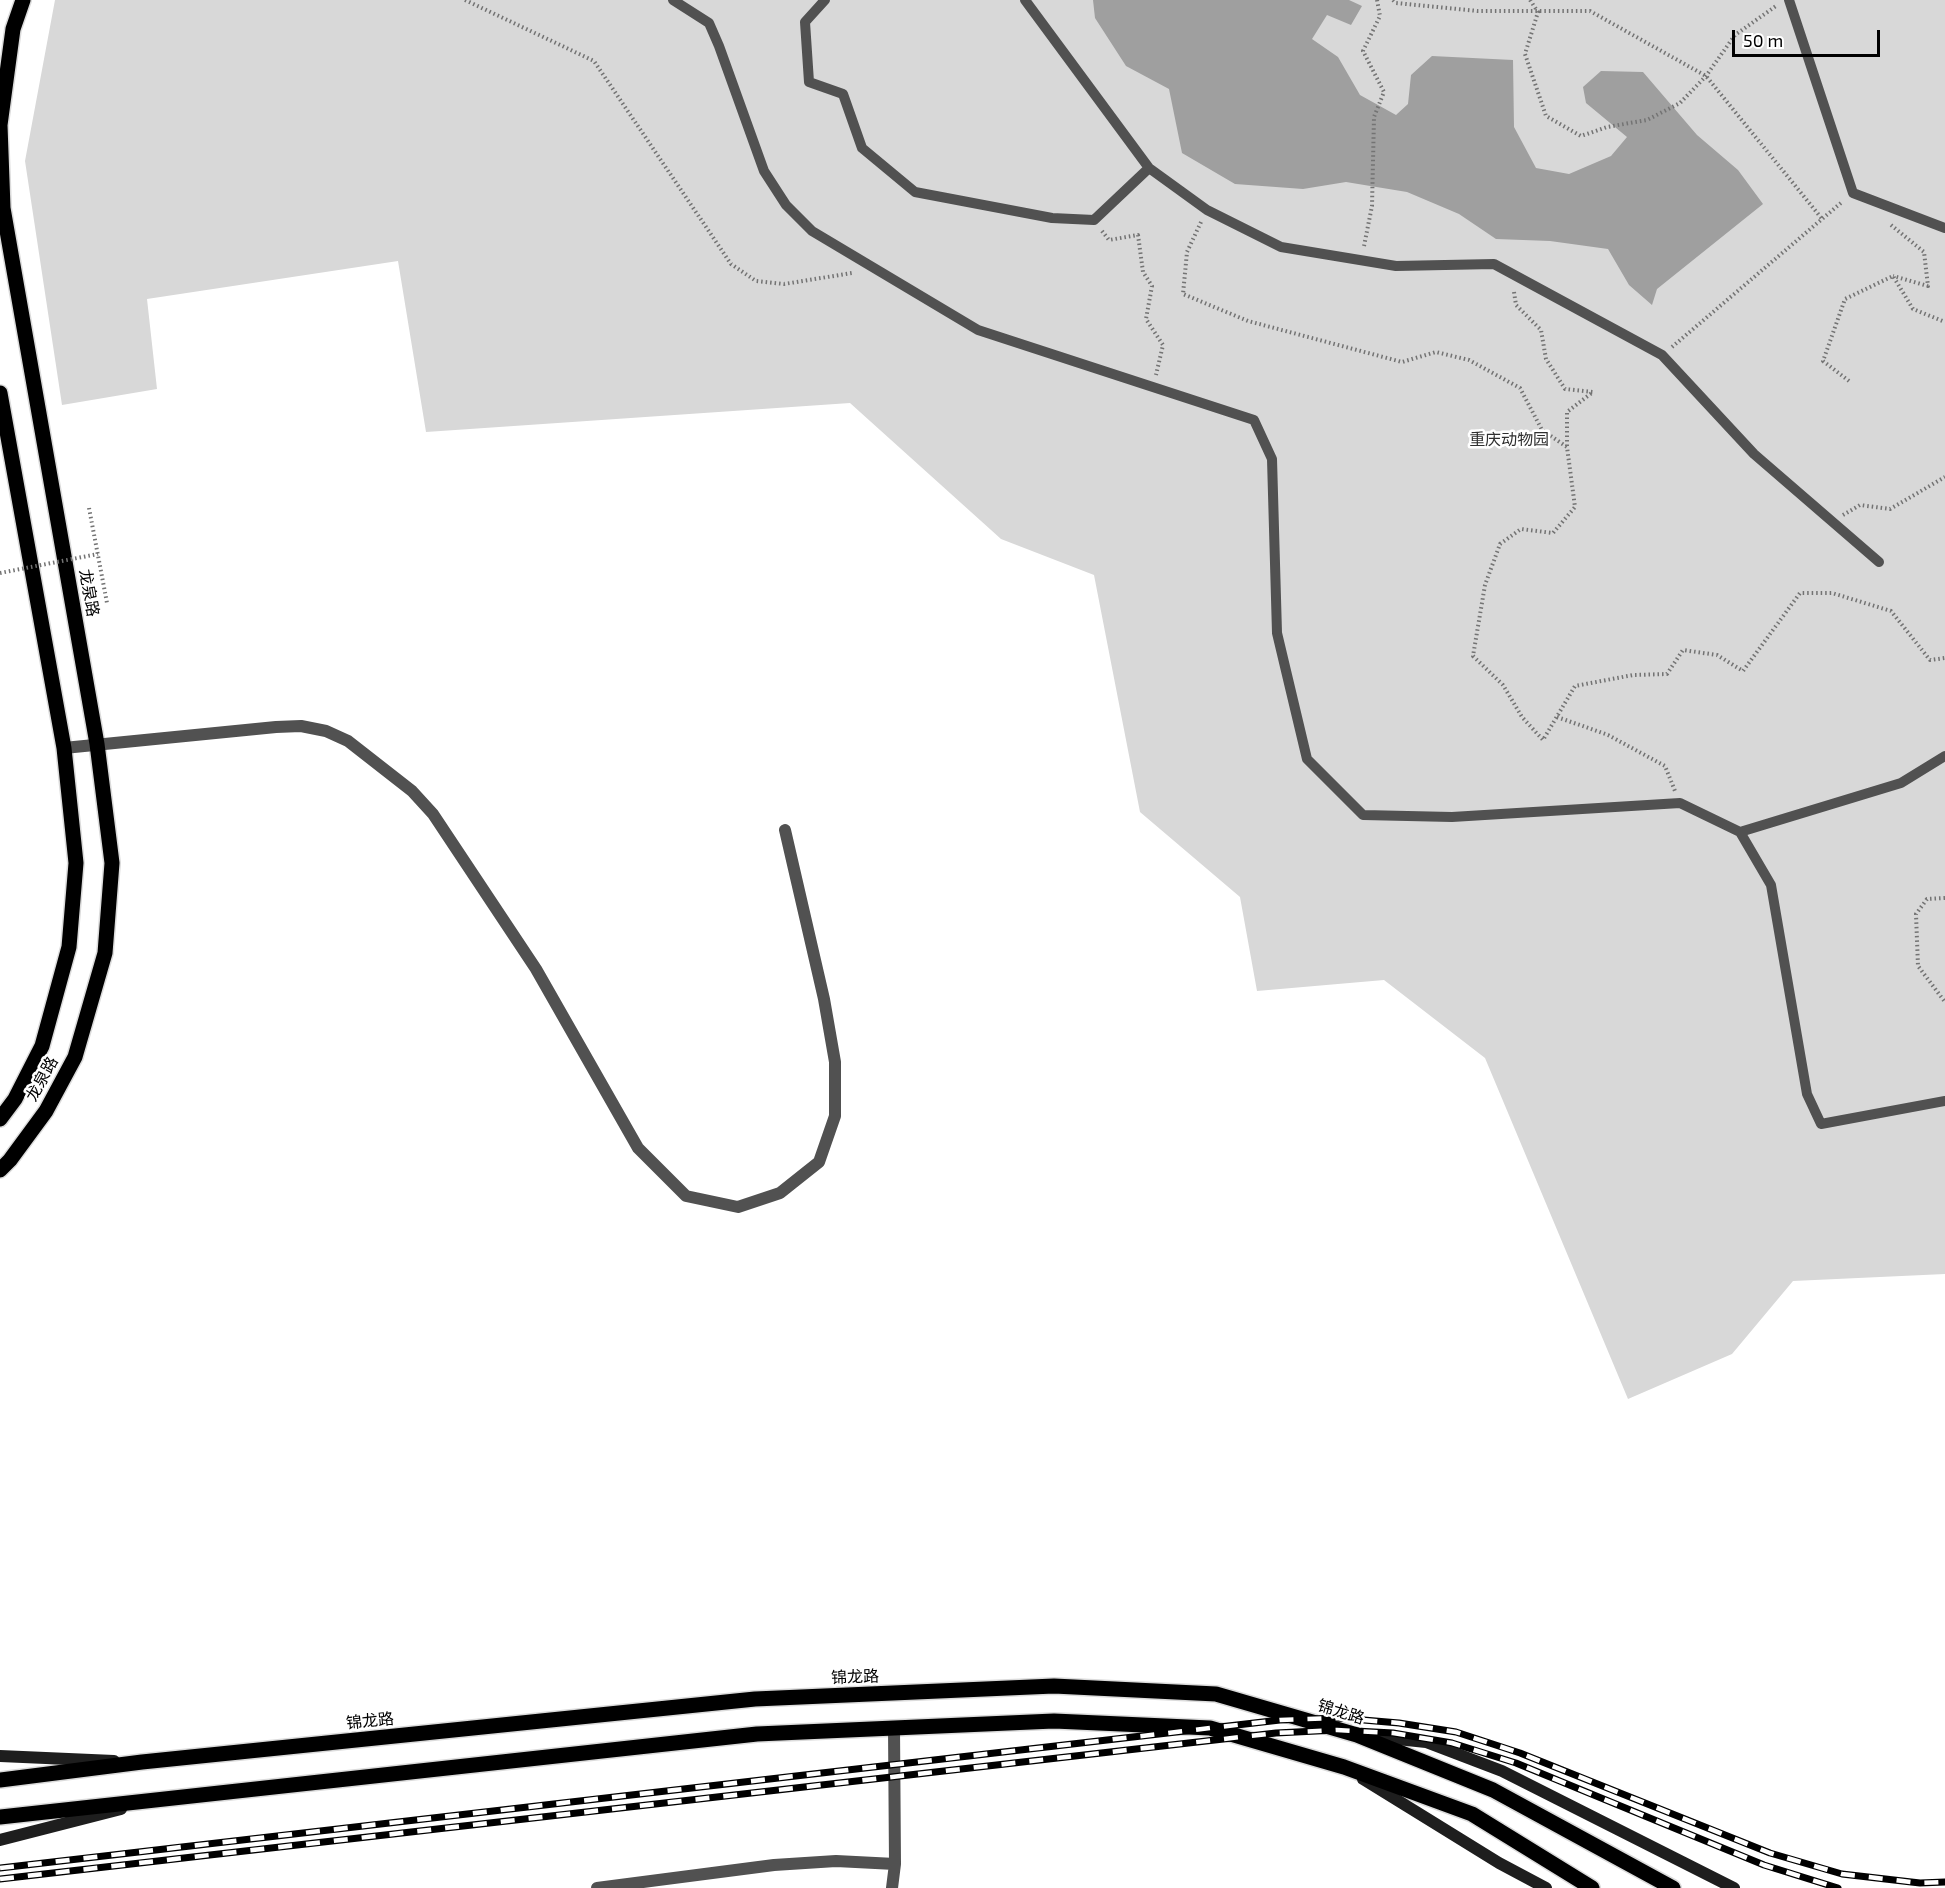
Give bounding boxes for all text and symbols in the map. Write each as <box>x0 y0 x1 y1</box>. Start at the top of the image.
scale bar <box>1735 18 1884 56</box>
text: 50 m <box>1743 29 1783 51</box>
park label: 重庆动物园 <box>1469 430 1549 450</box>
street label: 龙泉路 <box>75 568 103 618</box>
street label: 龙泉路 <box>22 1053 62 1105</box>
street label: 锦龙路 <box>831 1667 879 1687</box>
street label: 锦龙路 <box>1315 1696 1367 1728</box>
street label: 锦龙路 <box>345 1709 395 1733</box>

